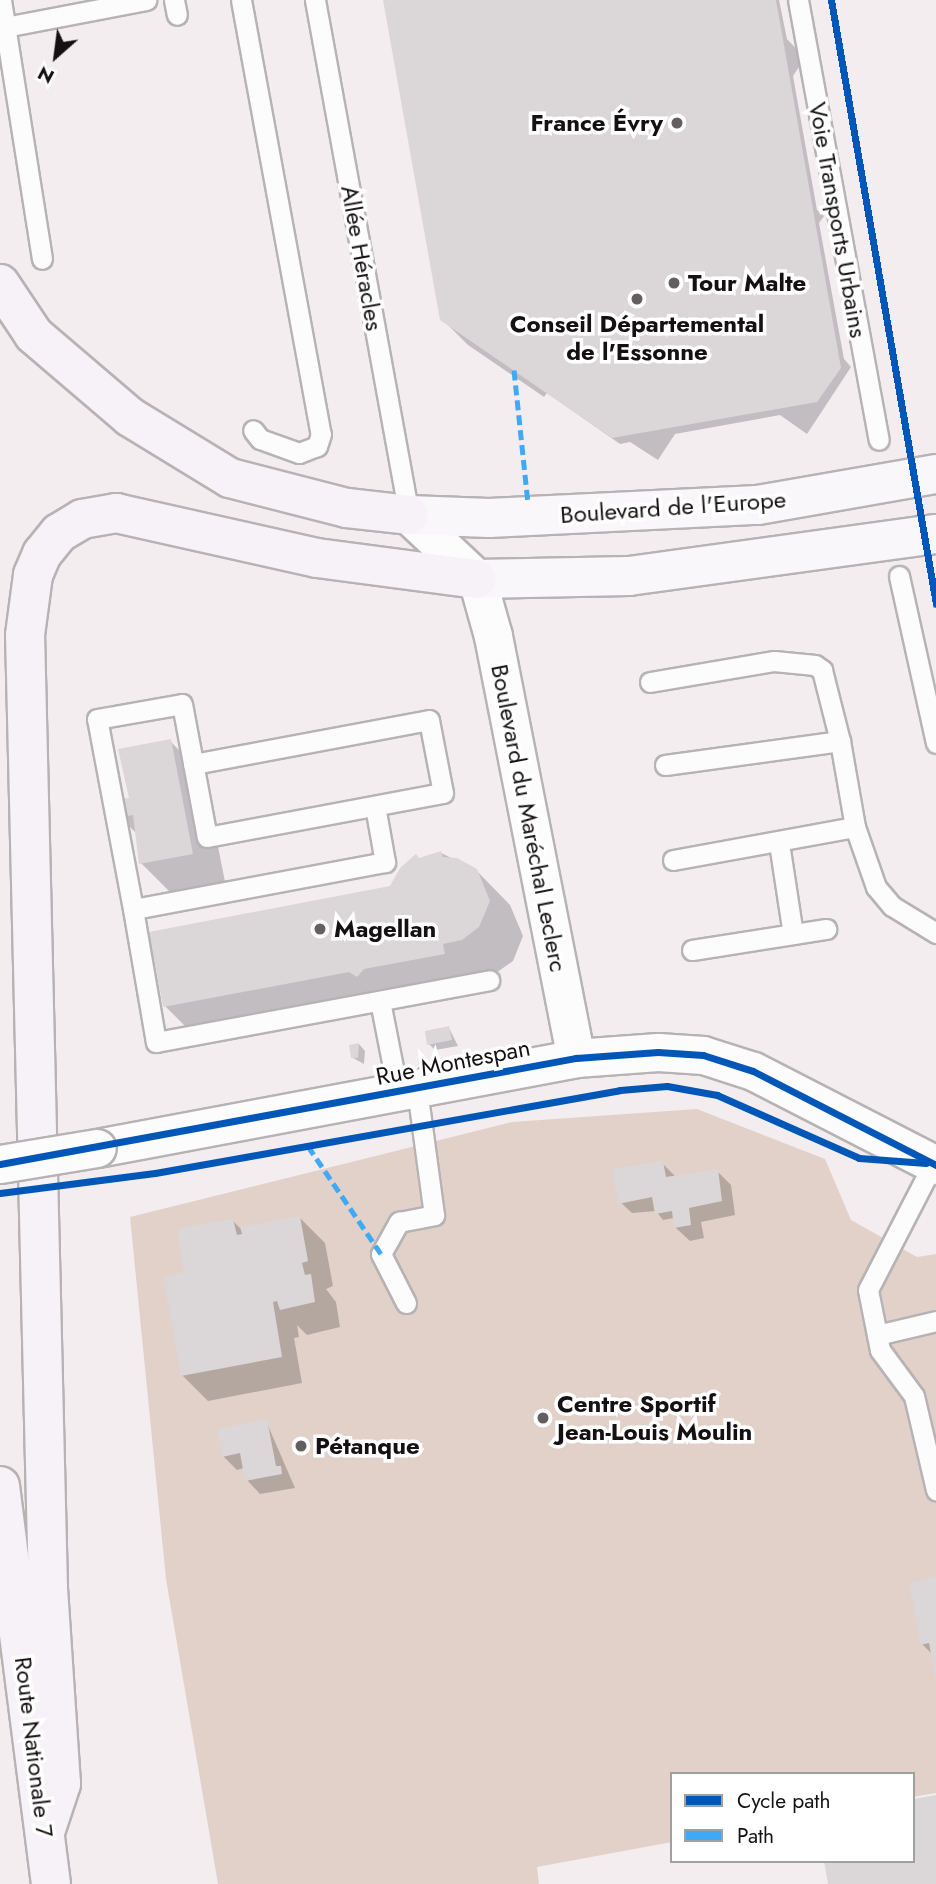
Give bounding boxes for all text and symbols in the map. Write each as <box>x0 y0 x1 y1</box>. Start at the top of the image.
north arrow <box>21 21 91 91</box>
text: N <box>33 60 59 90</box>
street label: Voie Transports Urbains <box>803 100 873 340</box>
place label: France Évry <box>531 109 663 137</box>
marker: France Évry <box>669 115 685 131</box>
street label: Allée Héracles <box>335 183 389 333</box>
place label: Tour Malte <box>688 269 806 297</box>
marker: Tour Malte <box>666 275 682 291</box>
marker: Conseil Départemental de l'Essonne <box>629 291 645 307</box>
place label: Conseil Départemental de l'Essonne <box>510 310 764 366</box>
street label: Boulevard de l'Europe <box>559 485 787 529</box>
street label: Boulevard du Maréchal Leclerc <box>485 662 573 974</box>
place label: Magellan <box>334 915 436 943</box>
marker: Magellan <box>312 921 328 937</box>
street label: Rue Montespan <box>374 1033 532 1091</box>
place label: Centre Sportif Jean-Louis Moulin <box>557 1390 752 1446</box>
marker: Centre Sportif Jean-Louis Moulin <box>535 1410 551 1426</box>
place label: Pétanque <box>315 1432 420 1460</box>
marker: Pétanque <box>293 1438 309 1454</box>
street label: Route Nationale 7 <box>9 1655 59 1839</box>
legend <box>670 1772 915 1863</box>
text: Cycle path <box>737 1786 830 1816</box>
text: Path <box>737 1821 774 1851</box>

